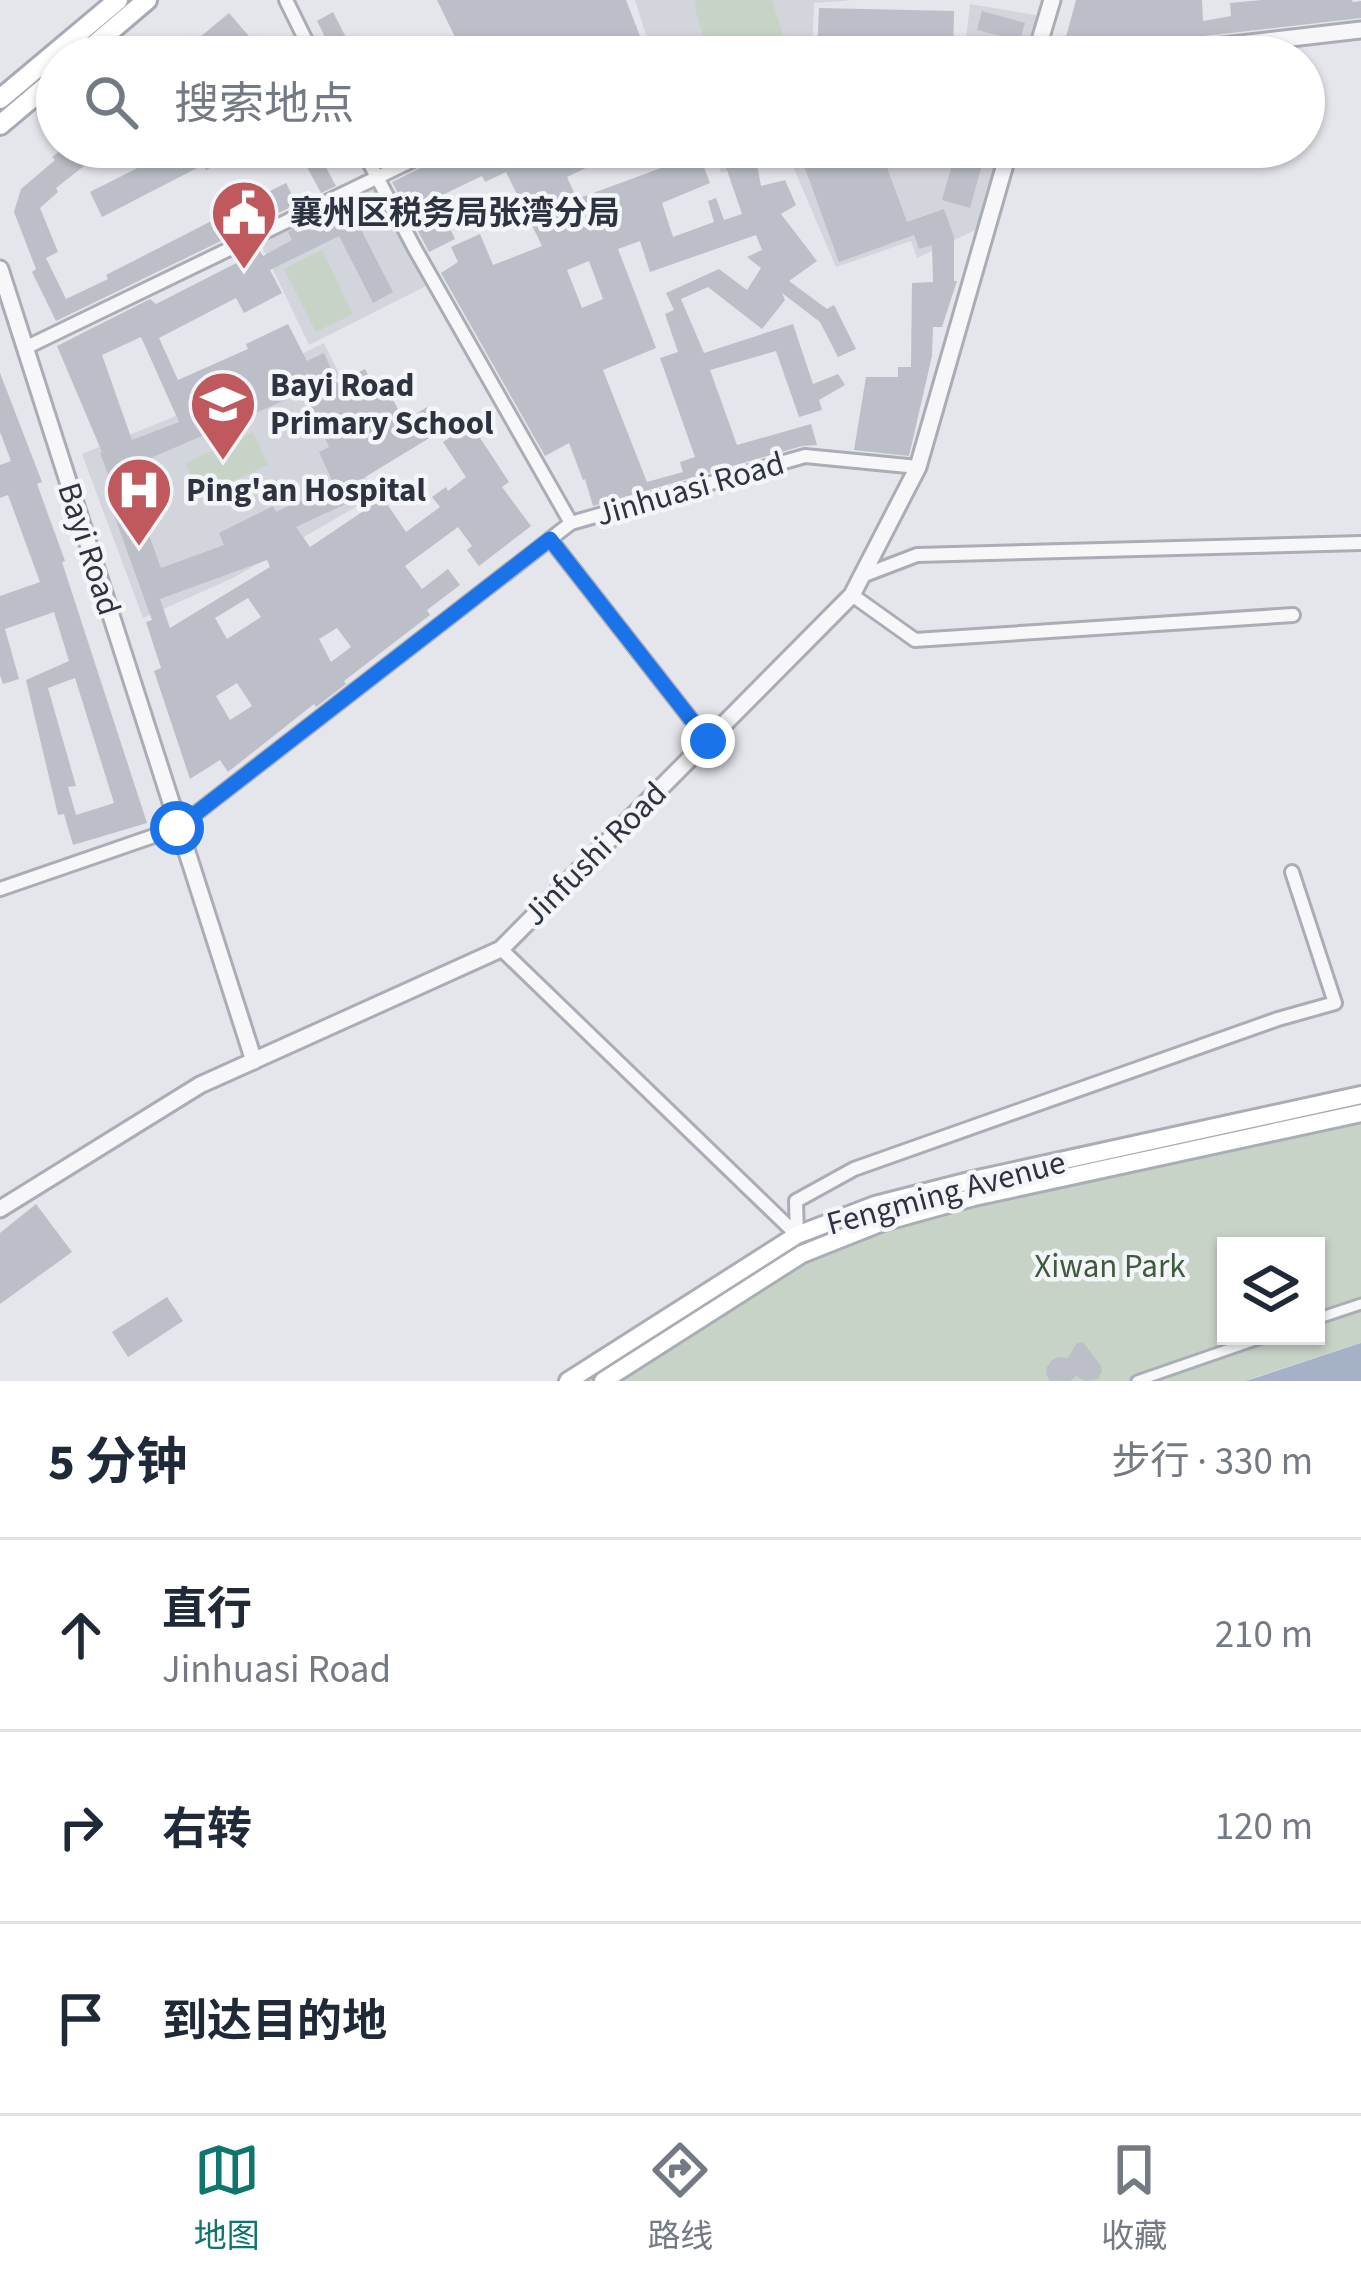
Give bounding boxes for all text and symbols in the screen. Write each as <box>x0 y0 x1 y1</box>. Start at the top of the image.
search box <box>36 36 1325 168</box>
icon: search <box>78 69 144 135</box>
text: 搜索地点 <box>174 73 354 137</box>
public building icon: 襄州区税务局张湾分局 <box>209 178 279 272</box>
place label: 襄州区税务局张湾分局 <box>290 190 620 237</box>
place label: Bayi Road Primary School <box>270 362 494 447</box>
school or university icon: Bayi Road Primary School <box>188 369 258 463</box>
street label: Jinhuasi Road <box>590 440 790 538</box>
hospital icon: Ping'an Hospital <box>104 455 174 549</box>
place label: Ping'an Hospital <box>186 467 426 514</box>
street label: Bayi Road <box>45 477 133 621</box>
route end <box>681 714 735 768</box>
street label: Jinfushi Road <box>512 771 678 937</box>
route start <box>150 801 204 855</box>
street label: Fengming Avenue <box>821 1139 1071 1247</box>
map controls <box>1217 1237 1325 1345</box>
button: layers <box>1217 1237 1325 1345</box>
park label: Xiwan Park <box>1034 1243 1186 1290</box>
text: 5 分钟 <box>48 1427 187 1499</box>
text: 步行 · 330 m <box>1111 1434 1313 1490</box>
text: 直行 <box>162 1578 252 1642</box>
icon: ahead <box>48 1602 114 1668</box>
text: 210 m <box>1215 1607 1313 1663</box>
text: Jinhuasi Road <box>162 1642 391 1698</box>
icon: right <box>48 1794 114 1860</box>
text: 右转 <box>162 1798 252 1862</box>
text: 120 m <box>1215 1799 1313 1855</box>
icon: arrive <box>48 1986 114 2052</box>
text: 到达目的地 <box>162 1990 387 2054</box>
tab: 地图 <box>194 2137 260 2260</box>
tab: 路线 <box>647 2137 713 2260</box>
tab: 收藏 <box>1101 2137 1167 2260</box>

